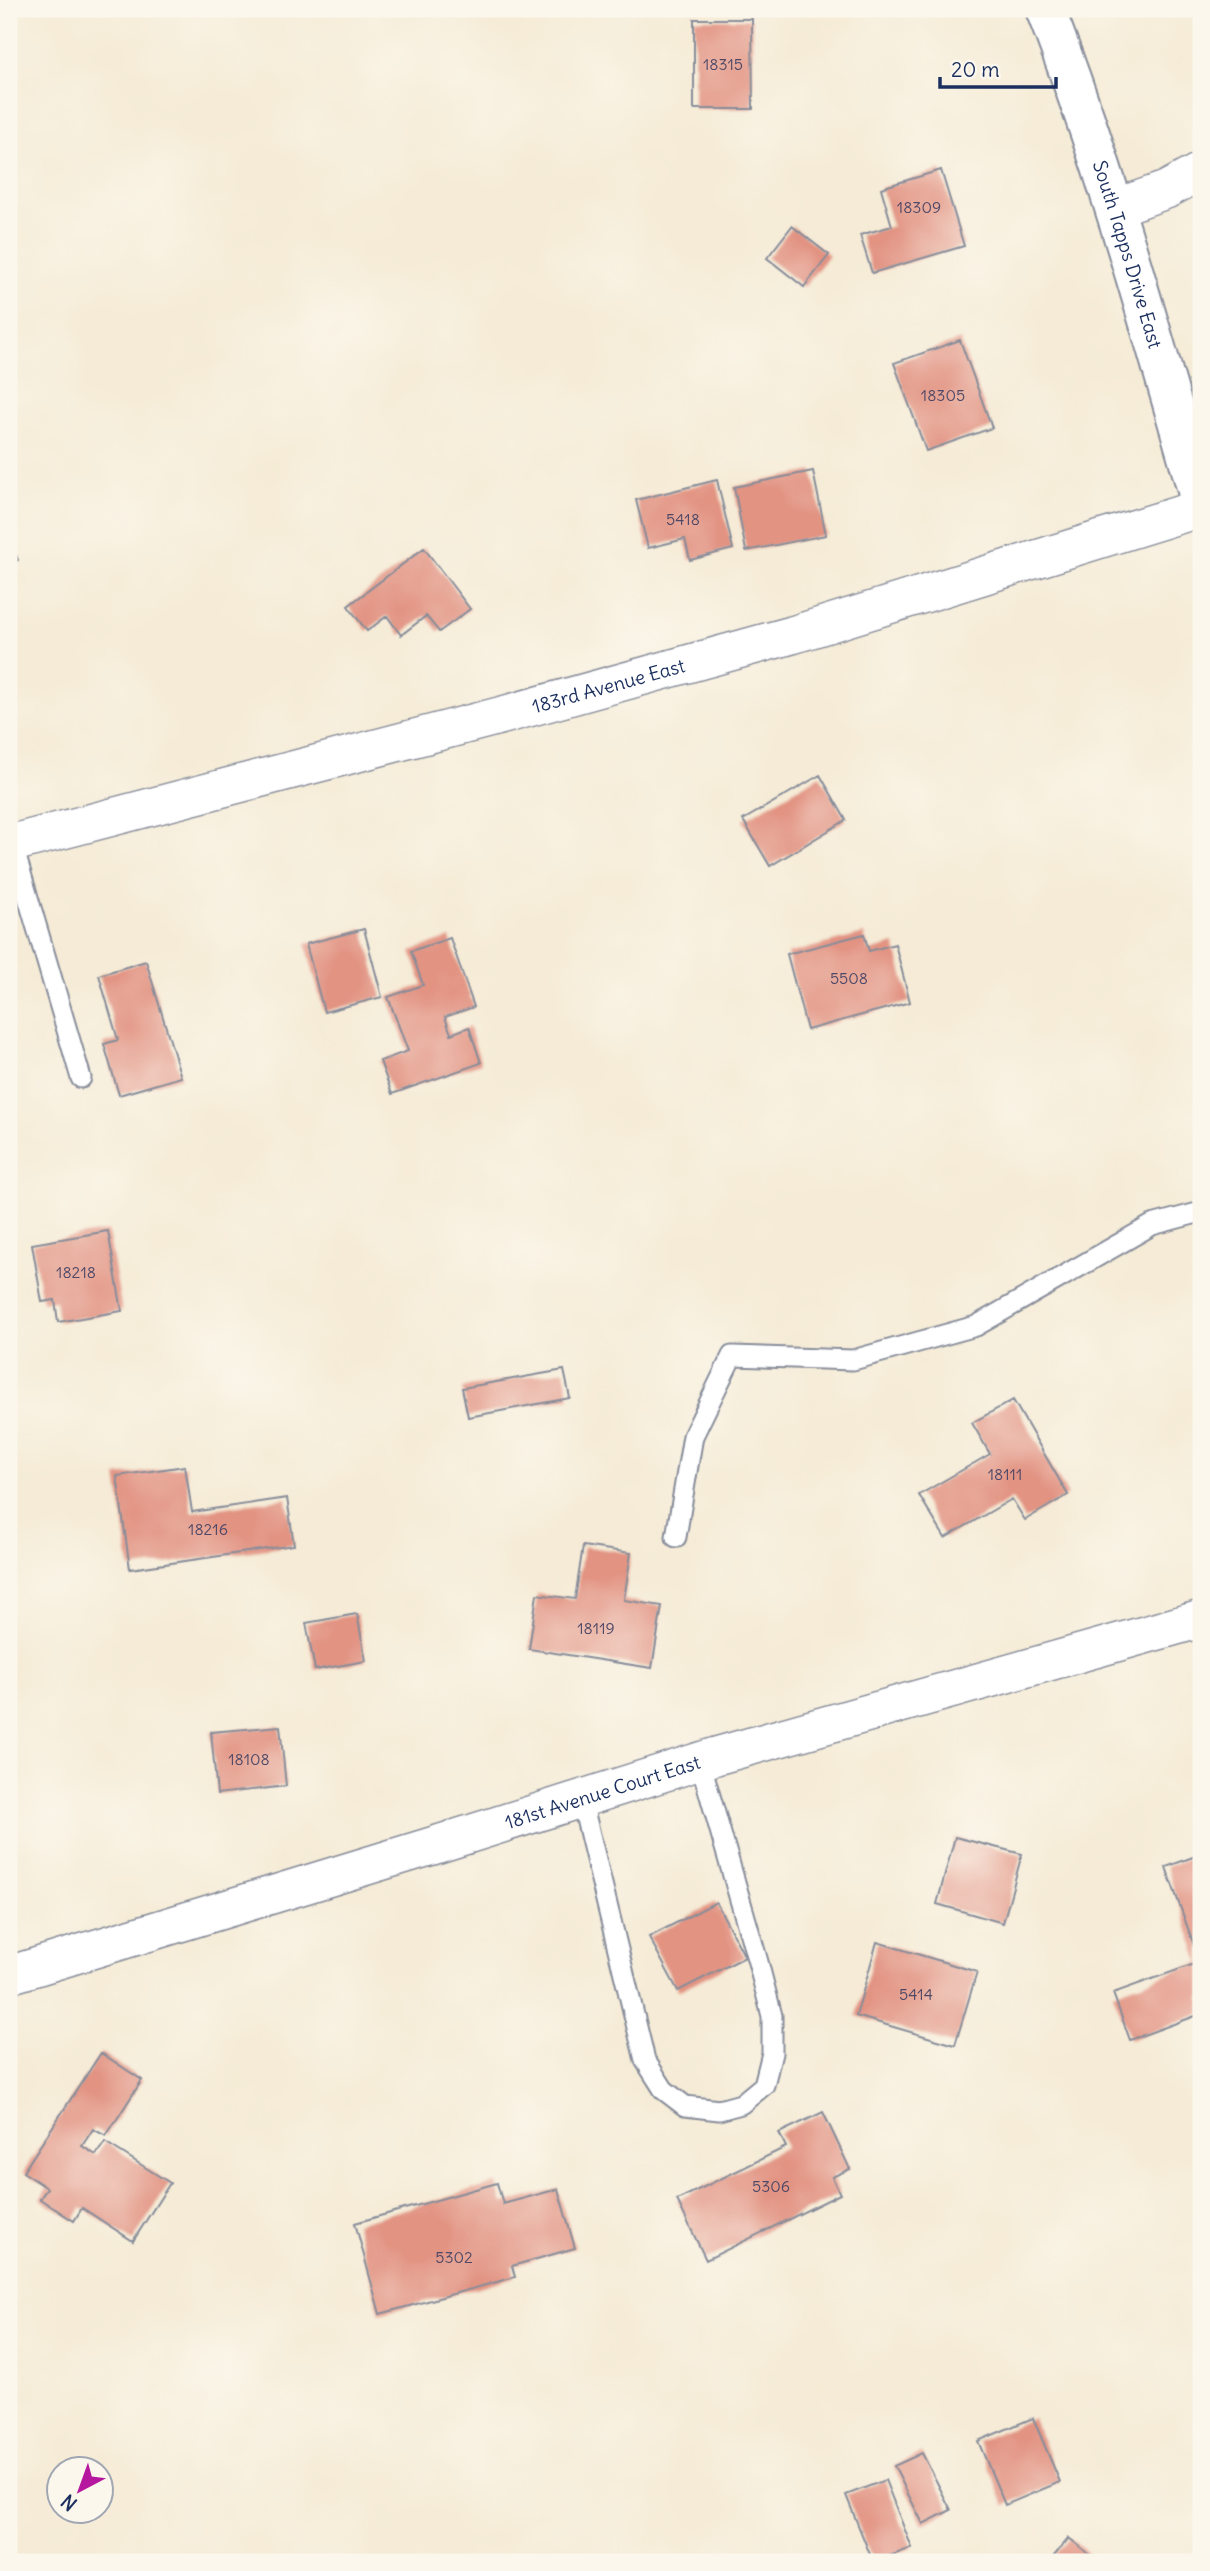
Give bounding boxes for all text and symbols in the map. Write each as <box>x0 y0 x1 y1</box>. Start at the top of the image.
scale bar <box>940 46 1056 90</box>
house number: 18315 <box>703 54 743 74</box>
text: 20 m <box>951 56 1000 83</box>
street label: South Tapps Drive East <box>1088 157 1168 351</box>
house number: 18309 <box>897 197 941 217</box>
house number: 18305 <box>921 385 965 405</box>
house number: 5418 <box>666 509 700 529</box>
street label: 183rd Avenue East <box>529 653 688 718</box>
house number: 5508 <box>830 968 868 988</box>
house number: 18218 <box>56 1262 96 1282</box>
house number: 18111 <box>988 1464 1022 1484</box>
house number: 18216 <box>188 1519 228 1539</box>
house number: 18119 <box>577 1618 615 1638</box>
house number: 18108 <box>228 1749 270 1769</box>
street label: 181st Avenue Court East <box>502 1750 703 1834</box>
house number: 5414 <box>899 1984 933 2004</box>
house number: 5306 <box>752 2176 790 2196</box>
house number: 5302 <box>435 2247 473 2267</box>
north arrow <box>46 2456 116 2526</box>
text: N <box>56 2489 82 2516</box>

